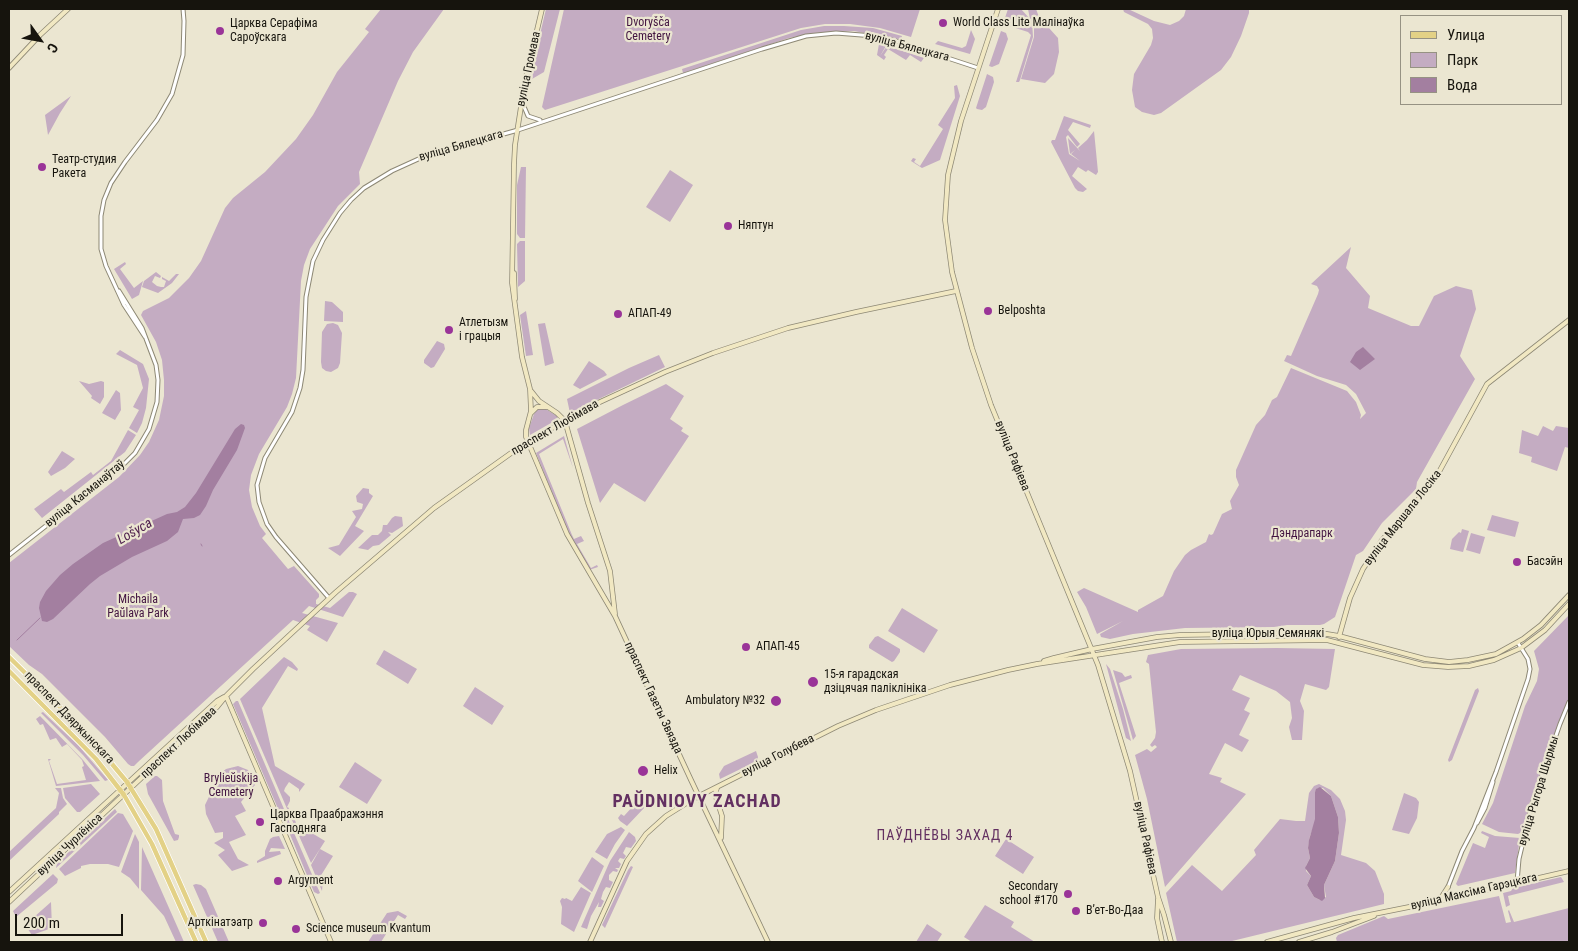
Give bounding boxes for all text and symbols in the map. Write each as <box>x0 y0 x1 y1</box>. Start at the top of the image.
north arrow <box>15 15 65 65</box>
legend <box>1400 15 1563 105</box>
park label: Dvoryšča Cemetery <box>625 16 671 44</box>
place label: World Class Lite Малінаўка <box>953 16 1084 30</box>
place label: Царква Серафіма Сароўскага <box>230 17 318 45</box>
marker: World Class Lite Малінаўка <box>937 17 949 29</box>
marker: Царква Серафіма Сароўскага <box>214 25 226 37</box>
text: Улица <box>1447 26 1485 44</box>
street label: вуліца Бялецкага <box>863 29 951 65</box>
street label: вуліца Громава <box>514 30 544 108</box>
text: С <box>44 40 62 56</box>
text: Парк <box>1447 51 1478 69</box>
text: Вода <box>1447 76 1477 94</box>
street label: вуліца Бялецкага <box>417 127 505 165</box>
place label: Театр-студия Ракета <box>52 153 117 181</box>
marker: Театр-студия Ракета <box>36 161 48 173</box>
place label: Няптун <box>738 219 774 233</box>
marker: Няптун <box>722 220 734 232</box>
place label: Belposhta <box>998 304 1045 318</box>
marker: Belposhta <box>982 305 994 317</box>
place label: АПАП-49 <box>628 307 672 321</box>
marker: АПАП-49 <box>612 308 624 320</box>
place label: Атлетызм і грацыя <box>459 316 508 344</box>
marker: Атлетызм і грацыя <box>443 324 455 336</box>
street label: праспект Любімава <box>509 397 601 459</box>
street label: вуліца Рафіева <box>991 419 1033 493</box>
street label: вуліца Касманаўтаў <box>42 457 128 531</box>
street label: вуліца Маршала Лосіка <box>1361 467 1445 569</box>
water label: Lošyca <box>114 515 156 549</box>
park label: Дэндрапарк <box>1271 527 1333 541</box>
place label: Басэйн <box>1527 555 1563 569</box>
marker: Басэйн <box>1511 556 1523 568</box>
park label: Michaila Paŭlava Park <box>107 593 169 621</box>
street label: вуліца Юрыя Семянякі <box>1212 627 1324 641</box>
street label: праспект Газеты Звязда <box>621 640 685 756</box>
place label: АПАП-45 <box>756 640 800 654</box>
marker: АПАП-45 <box>740 641 752 653</box>
place label: 15-я гарадская дзіцячая паліклініка <box>824 668 927 696</box>
street label: праспект Дзяржынскага <box>21 669 117 767</box>
marker: 15-я гарадская дзіцячая паліклініка <box>806 675 820 689</box>
place label: Ambulatory №32 <box>685 694 765 708</box>
marker: Ambulatory №32 <box>769 694 783 708</box>
street label: праспект Любімава <box>138 704 220 782</box>
street label: вуліца Голубева <box>739 732 817 780</box>
street label: вуліца Рыгора Шырмы <box>1515 734 1563 848</box>
marker: Helix <box>636 764 650 778</box>
place label: Helix <box>654 764 678 778</box>
park label: Brylieŭskija Cemetery <box>204 772 258 800</box>
district label: PAŬDNIOVY ZACHAD <box>610 791 784 813</box>
street label: вуліца Рафіева <box>1130 800 1160 876</box>
place label: Царква Праабражэння Гасподняга <box>270 808 384 836</box>
street label: вуліца Чурлёніса <box>34 811 106 879</box>
marker: Царква Праабражэння Гасподняга <box>254 816 266 828</box>
district label: ПАЎДНЁВЫ ЗАХАД 4 <box>875 828 1015 844</box>
street label: вуліца Максіма Гарэцкага <box>1409 870 1539 914</box>
place label: Argyment <box>288 874 333 888</box>
marker: Argyment <box>272 875 284 887</box>
place label: Secondary school #170 <box>999 880 1058 908</box>
marker: Secondary school #170 <box>1062 888 1074 900</box>
scale bar <box>18 904 125 936</box>
place label: Вʼет-Во-Даа <box>1086 904 1143 918</box>
marker: Вʼет-Во-Даа <box>1070 905 1082 917</box>
text: 200 m <box>23 914 60 932</box>
place label: Арткінатэатр <box>188 916 253 930</box>
marker: Арткінатэатр <box>257 917 269 929</box>
place label: Science museum Kvantum <box>306 922 431 936</box>
marker: Science museum Kvantum <box>290 923 302 935</box>

